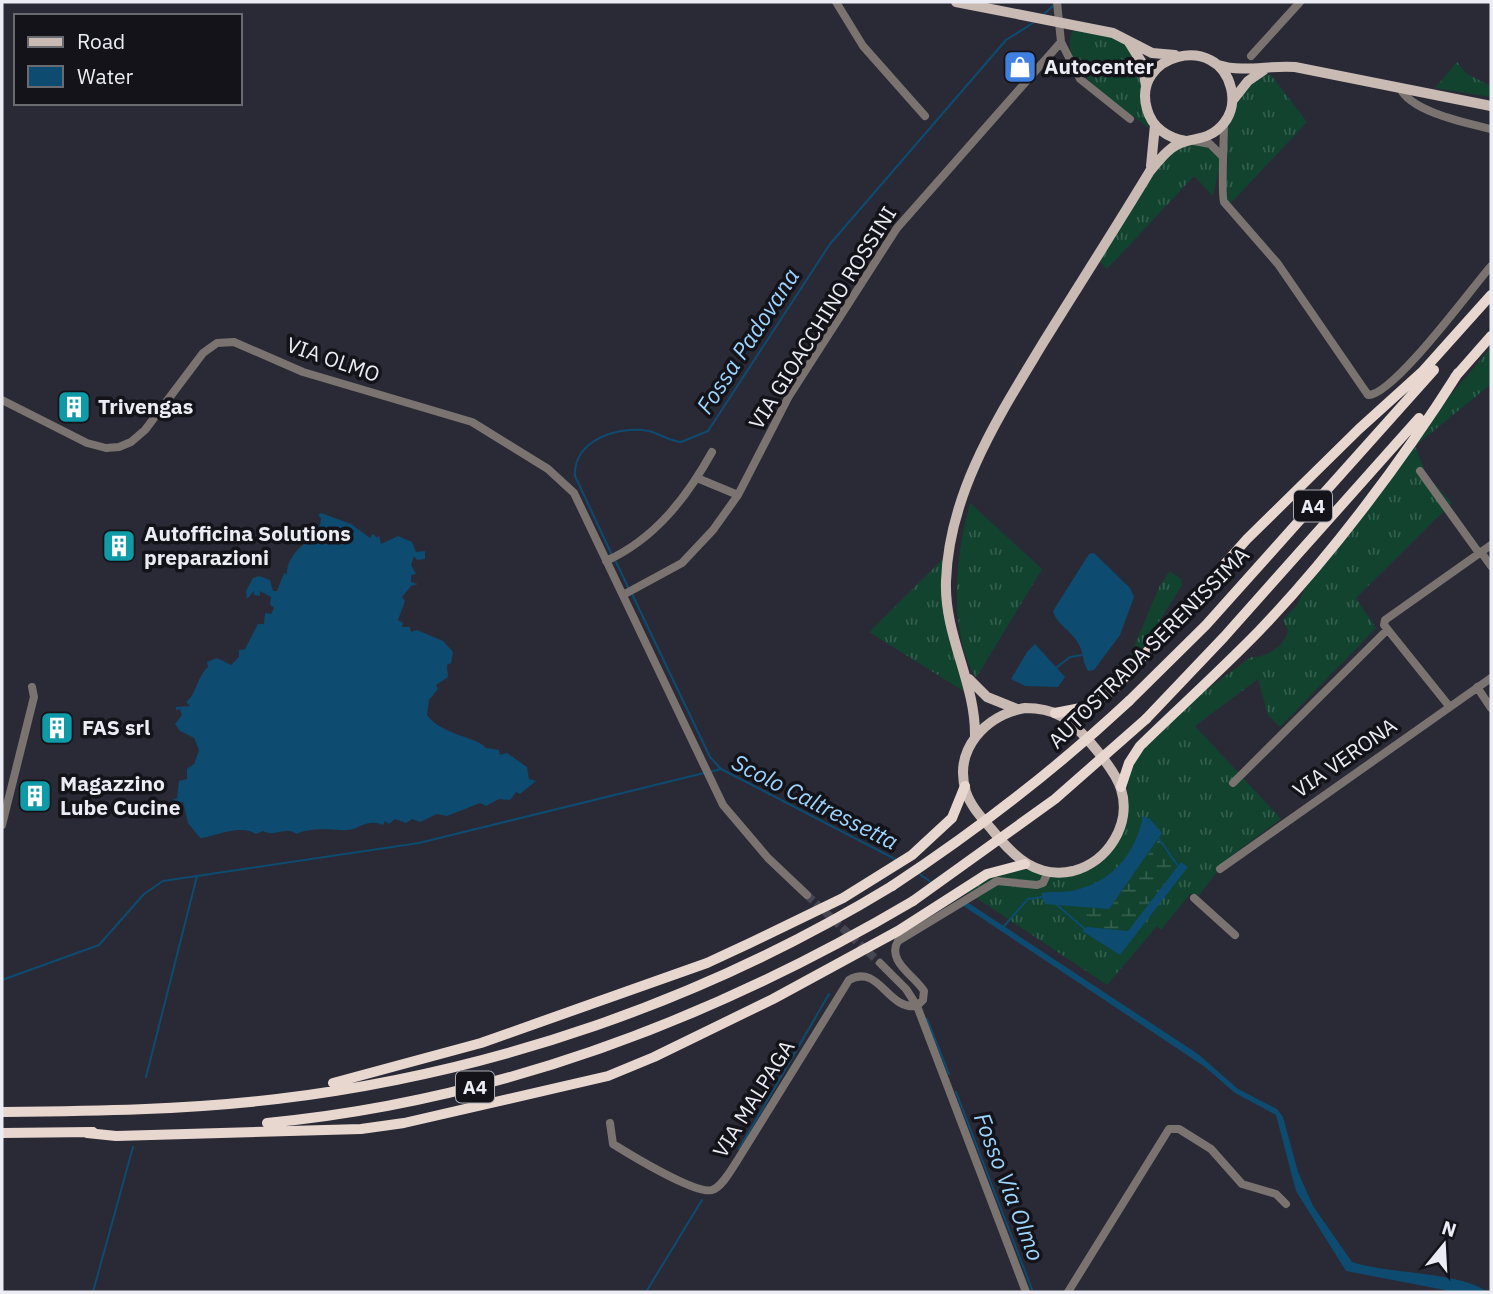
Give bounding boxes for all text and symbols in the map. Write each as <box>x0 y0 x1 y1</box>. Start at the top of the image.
legend <box>14 14 242 105</box>
text: Road <box>77 27 125 55</box>
shop icon: Autocenter <box>1001 48 1039 86</box>
place label: Autocenter <box>1044 52 1155 80</box>
text: Water <box>77 62 134 90</box>
street label: VIA GIOACCHINO ROSSINI <box>742 201 902 434</box>
water label: Fossa Padovana <box>689 262 805 419</box>
street label: VIA OLMO <box>283 330 384 388</box>
building icon: Trivengas <box>55 388 93 426</box>
place label: Trivengas <box>98 392 193 420</box>
road number: A4 <box>1294 491 1332 522</box>
place label: Autofficina Solutions preparazioni <box>144 519 351 571</box>
building icon: Autofficina Solutions preparazioni <box>100 527 138 565</box>
street label: AUTOSTRADA SERENISSIMA <box>1042 541 1255 754</box>
building icon: FAS srl <box>38 709 76 747</box>
street label: VIA VERONA <box>1287 711 1402 803</box>
place label: FAS srl <box>82 713 150 741</box>
water label: Scolo Caltressetta <box>727 746 904 856</box>
place label: Magazzino Lube Cucine <box>60 769 181 821</box>
building icon: Magazzino Lube Cucine <box>16 777 54 815</box>
street label: VIA MALPAGA <box>706 1034 800 1163</box>
road number: A4 <box>456 1072 494 1102</box>
water label: Fosso Via Olmo <box>968 1108 1052 1265</box>
north arrow <box>1409 1210 1479 1280</box>
text: N <box>1439 1215 1460 1242</box>

